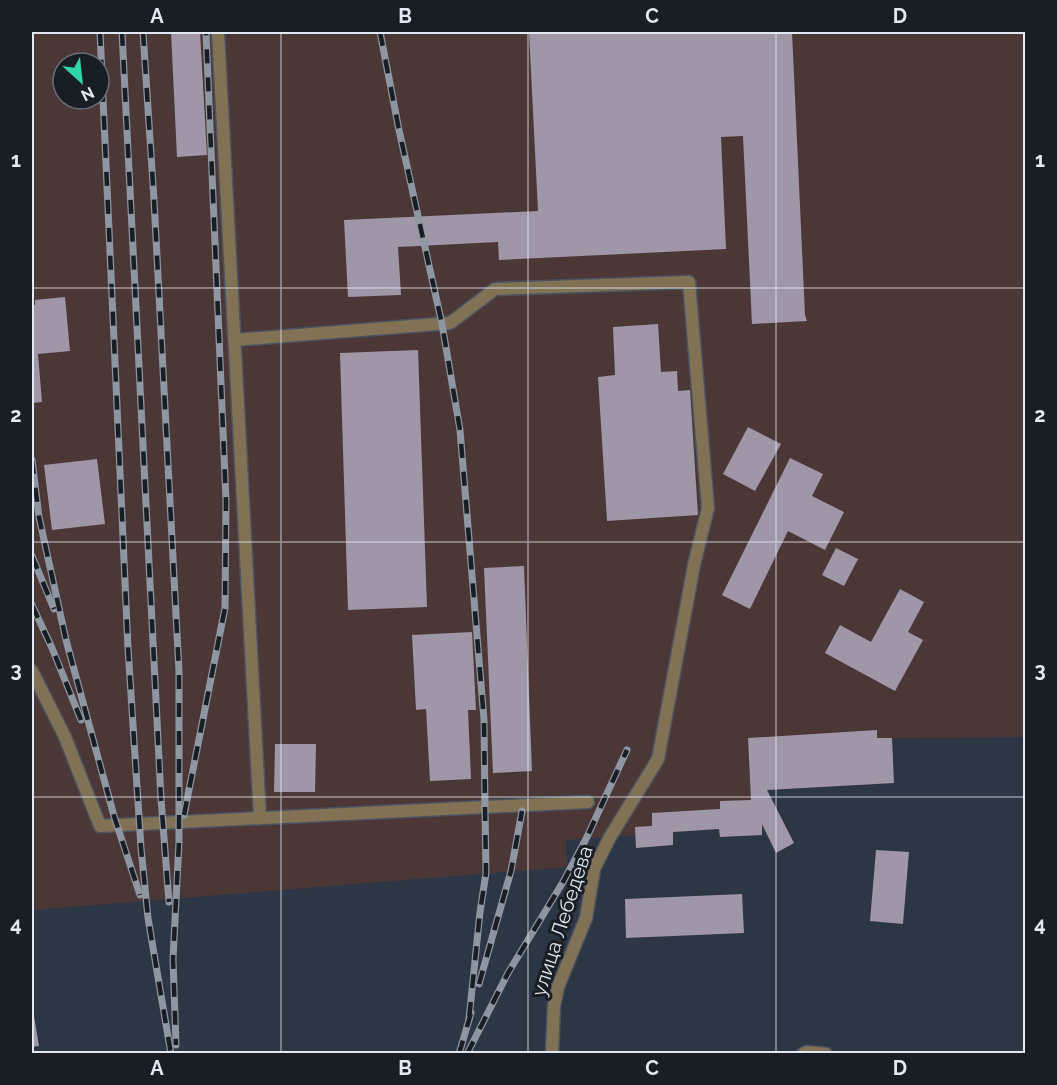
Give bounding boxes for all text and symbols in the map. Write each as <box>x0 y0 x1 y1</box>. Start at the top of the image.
text: A <box>150 4 164 28</box>
text: B <box>398 4 412 28</box>
text: C <box>645 4 659 28</box>
text: D <box>893 4 907 28</box>
north arrow <box>51 51 111 111</box>
text: N <box>78 83 97 105</box>
text: 1 <box>11 148 21 172</box>
text: 1 <box>1035 148 1045 172</box>
text: 2 <box>10 403 22 427</box>
text: 2 <box>1034 403 1046 427</box>
text: 3 <box>10 658 22 682</box>
text: 3 <box>1034 658 1046 682</box>
street label: улица Лебедева <box>526 843 598 999</box>
text: 4 <box>10 912 22 936</box>
text: 4 <box>1034 912 1046 936</box>
text: A <box>150 1056 164 1080</box>
text: B <box>398 1056 412 1080</box>
text: C <box>645 1056 659 1080</box>
text: D <box>893 1056 907 1080</box>

